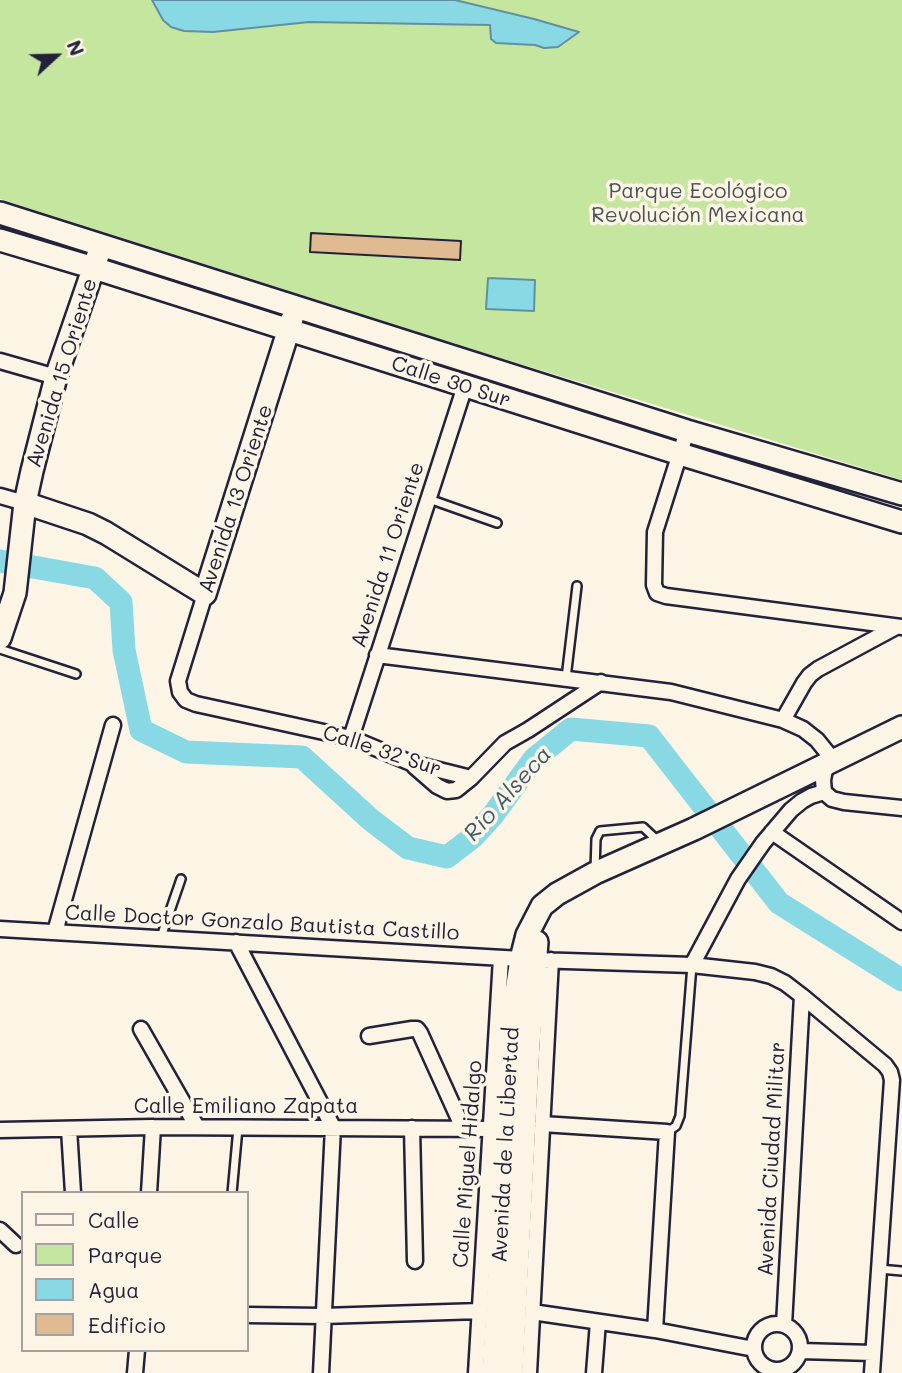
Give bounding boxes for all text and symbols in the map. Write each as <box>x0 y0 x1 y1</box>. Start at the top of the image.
north arrow <box>21 21 91 91</box>
text: N <box>62 37 90 59</box>
park label: Parque Ecológico Revolución Mexicana <box>591 179 805 229</box>
street label: Avenida 15 Oriente <box>21 275 103 471</box>
street label: Calle 30 Sur <box>388 351 514 413</box>
street label: Avenida 13 Oriente <box>194 402 278 596</box>
street label: Avenida 11 Oriente <box>346 459 430 651</box>
street label: Calle 32 Sur <box>320 720 444 782</box>
water label: Rio Alseca <box>458 741 558 847</box>
street label: Calle Doctor Gonzalo Bautista Castillo <box>64 900 460 946</box>
street label: Avenida de la Libertad <box>487 1027 525 1263</box>
street label: Avenida Ciudad Militar <box>753 1041 791 1277</box>
street label: Calle Miguel Hidalgo <box>448 1059 488 1269</box>
street label: Calle Emiliano Zapata <box>134 1094 358 1120</box>
legend <box>21 1191 248 1352</box>
text: Calle <box>88 1206 140 1233</box>
text: Parque <box>88 1241 162 1268</box>
text: Agua <box>88 1276 139 1303</box>
text: Edificio <box>88 1311 166 1338</box>

